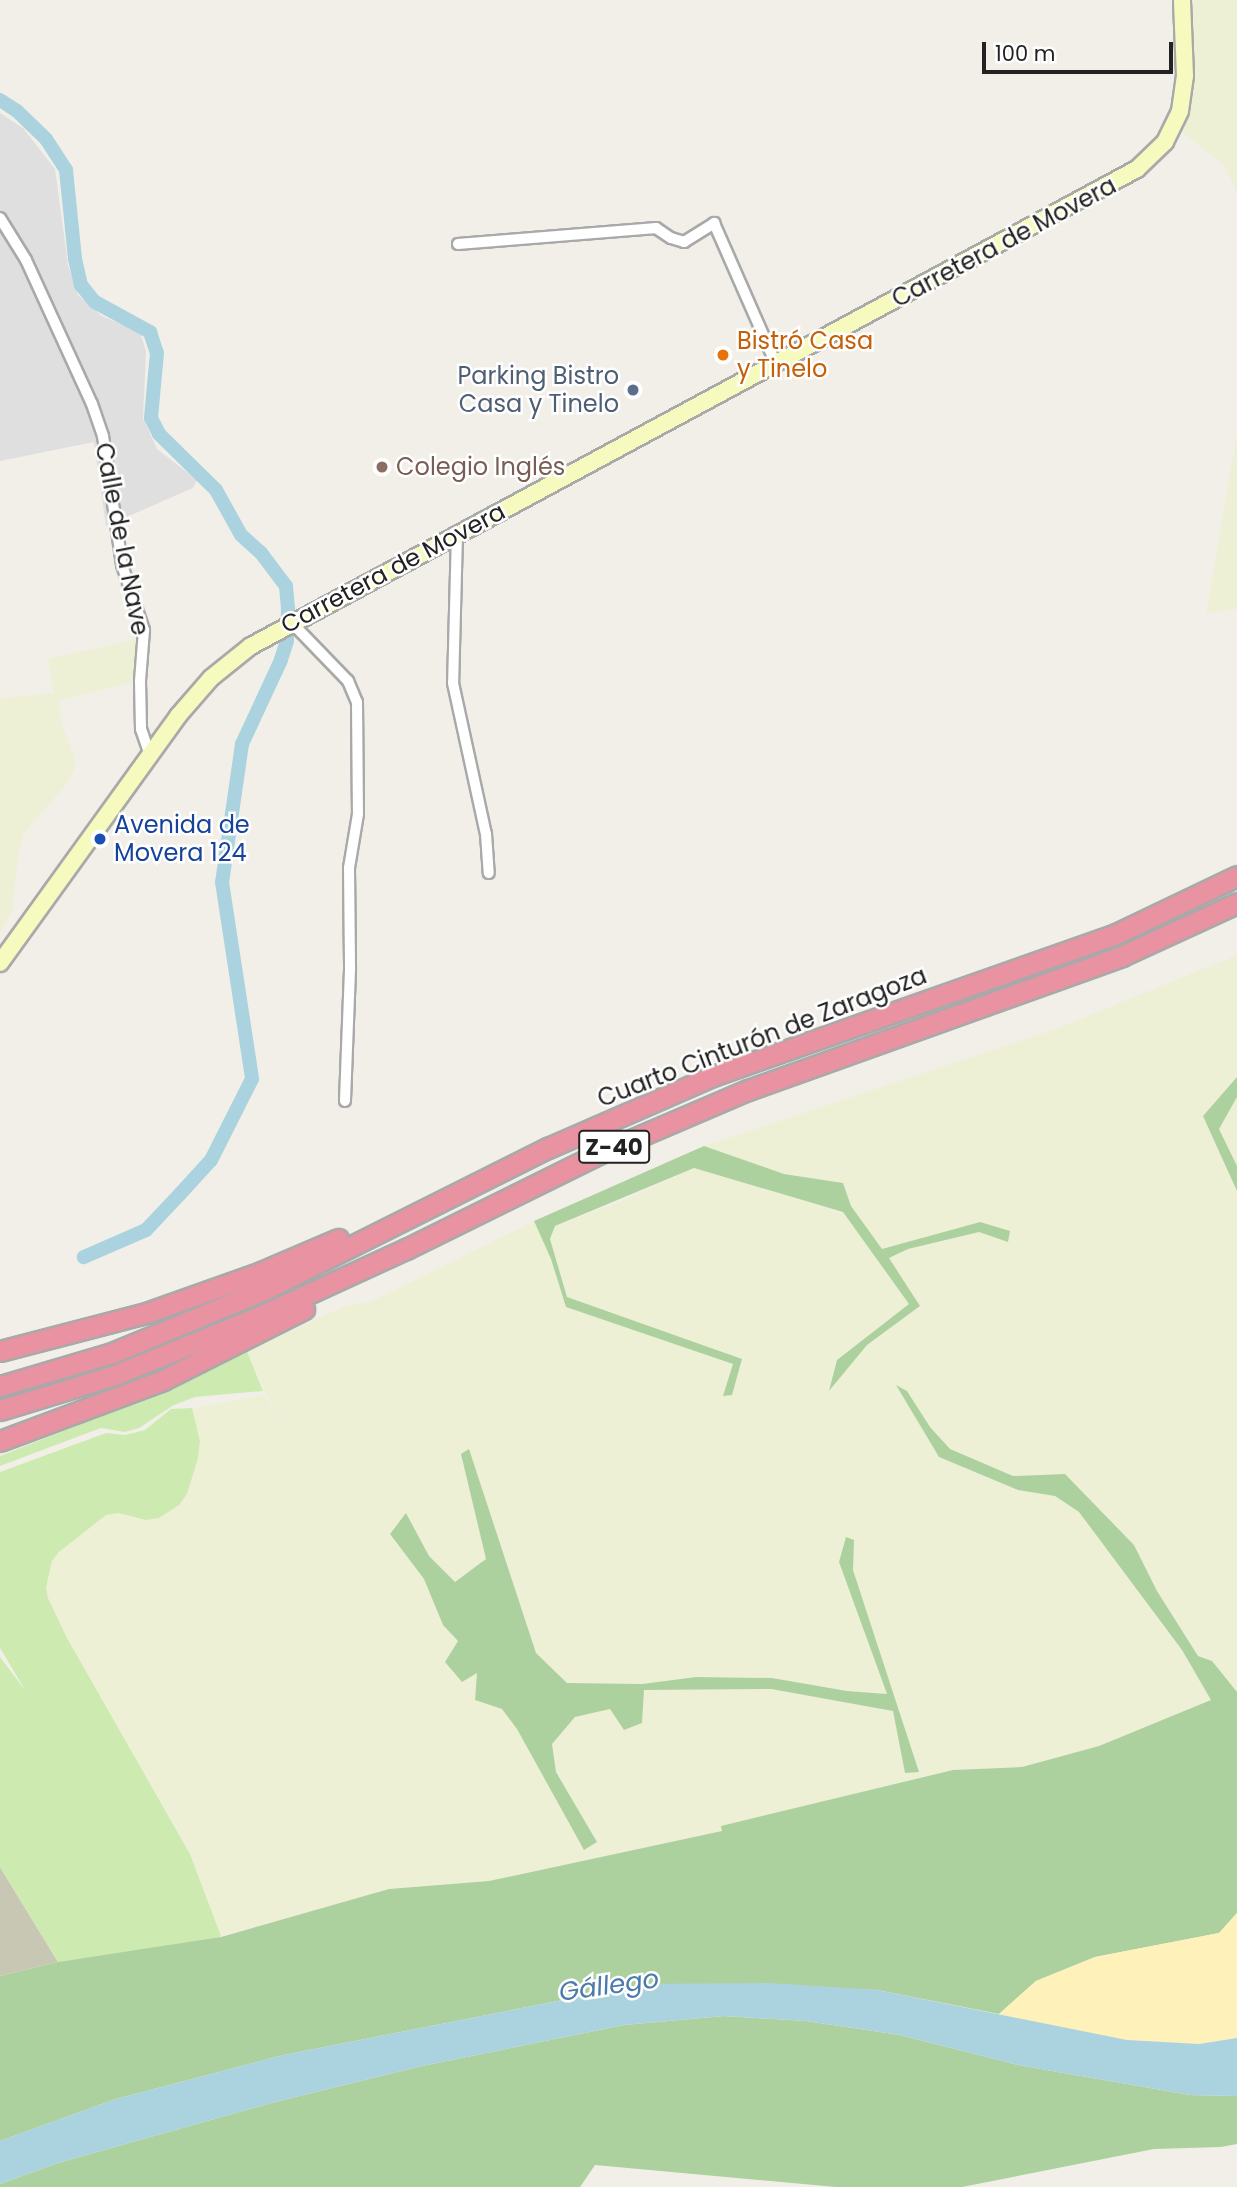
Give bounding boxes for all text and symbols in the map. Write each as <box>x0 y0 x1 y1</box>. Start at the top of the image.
scale bar <box>985 28 1176 72</box>
text: 100 m <box>995 39 1055 68</box>
street label: Carretera de Movera <box>887 171 1121 313</box>
place label: Bistró Casa y Tinelo <box>737 327 873 383</box>
marker: Bistró Casa y Tinelo <box>715 347 731 363</box>
place label: Parking Bistro Casa y Tinelo <box>457 362 619 418</box>
marker: Parking Bistro Casa y Tinelo <box>625 382 641 398</box>
street label: Calle de la Nave <box>89 440 155 638</box>
place label: Colegio Inglés <box>396 453 565 481</box>
marker: Colegio Inglés <box>374 459 390 475</box>
street label: Carretera de Movera <box>276 497 510 639</box>
place label: Avenida de Movera 124 <box>114 811 250 867</box>
marker: Avenida de Movera 124 <box>92 831 108 847</box>
street label: Cuarto Cinturón de Zaragoza <box>593 961 931 1113</box>
road number: Z-40 <box>577 1128 651 1166</box>
water label: Gállego <box>557 1964 661 2008</box>

